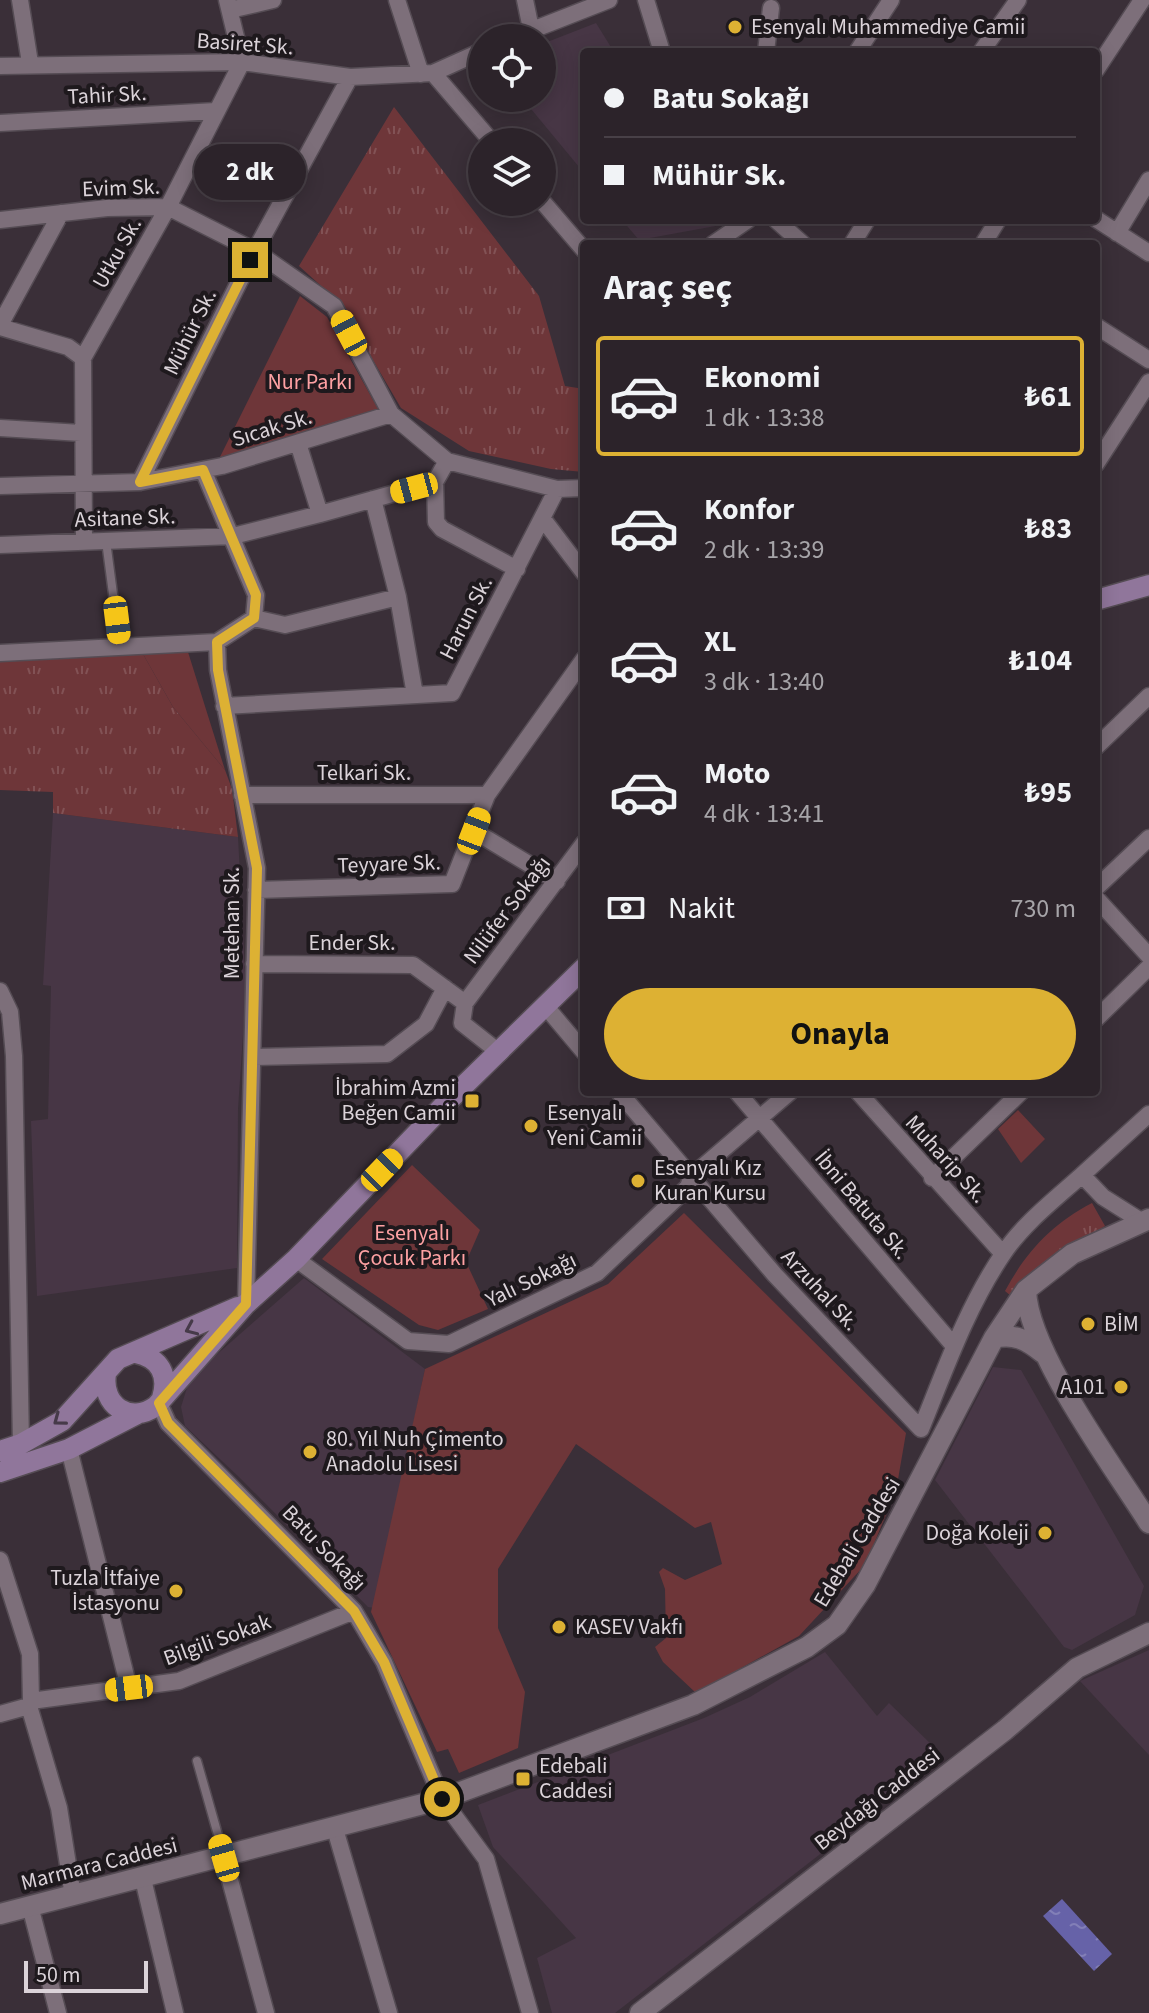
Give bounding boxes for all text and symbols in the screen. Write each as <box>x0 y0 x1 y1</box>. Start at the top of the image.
place label: Esenyalı Muhammediye Camii <box>751 11 1025 43</box>
marker: Esenyalı Muhammediye Camii <box>726 18 744 36</box>
map controls <box>468 24 556 216</box>
button: locate <box>468 24 556 112</box>
street label: Basiret Sk. <box>196 25 294 63</box>
street label: Tahir Sk. <box>67 77 147 113</box>
text: Batu Sokağı <box>652 77 810 120</box>
button: layers <box>468 128 556 216</box>
callout: 2 dk <box>194 144 306 200</box>
text: 2 dk <box>226 153 274 190</box>
text: Mühür Sk. <box>652 154 786 197</box>
street label: Evim Sk. <box>81 171 161 205</box>
street label: Utku Sk. <box>84 212 150 294</box>
route end <box>232 242 268 278</box>
text: Araç seç <box>604 262 732 313</box>
street label: Mühür Sk. <box>155 283 225 381</box>
car <box>327 306 371 360</box>
text: Ekonomi <box>704 356 821 399</box>
icon: car <box>608 360 680 432</box>
park label: Nur Parkı <box>268 366 352 398</box>
text: ₺61 <box>1024 375 1072 418</box>
text: 1 dk · 13:38 <box>704 399 824 436</box>
street label: Sıcak Sk. <box>228 401 316 455</box>
car <box>388 470 440 506</box>
text: Konfor <box>704 488 794 531</box>
icon: car <box>608 492 680 564</box>
street label: Asitane Sk. <box>74 500 176 536</box>
text: ₺83 <box>1024 507 1072 550</box>
text: 2 dk · 13:39 <box>704 531 824 568</box>
street label: Harun Sk. <box>431 571 501 665</box>
car <box>102 595 132 645</box>
text: XL <box>704 620 737 663</box>
icon: car <box>608 624 680 696</box>
text: ₺104 <box>1009 639 1072 682</box>
text: 3 dk · 13:40 <box>704 663 824 700</box>
text: Moto <box>704 752 770 795</box>
icon: car <box>608 756 680 828</box>
street label: Telkari Sk. <box>317 757 411 789</box>
text: ₺95 <box>1024 771 1072 814</box>
text: 4 dk · 13:41 <box>704 795 824 832</box>
car <box>454 804 494 858</box>
street label: Teyyare Sk. <box>337 846 441 882</box>
street label: Nilüfer Sokağı <box>456 849 558 971</box>
street label: Metehan Sk. <box>216 867 248 979</box>
icon: cash <box>604 886 648 930</box>
text: Nakit <box>668 887 735 930</box>
text: 730 m <box>1010 890 1076 927</box>
street label: Ender Sk. <box>308 927 396 959</box>
button: Onayla <box>604 988 1076 1080</box>
place label: İbrahim Azmi Beğen Camii <box>335 1072 456 1129</box>
marker: İbrahim Azmi Beğen Camii <box>463 1092 481 1110</box>
place label: Esenyalı Yeni Camii <box>546 1097 642 1154</box>
street label: Muharip Sk. <box>898 1108 994 1210</box>
marker: Esenyalı Yeni Camii <box>522 1117 540 1135</box>
street label: İbni Batuta Sk. <box>807 1143 917 1267</box>
car <box>357 1144 407 1196</box>
place label: Esenyalı Kız Kuran Kursu <box>654 1152 766 1209</box>
marker: Esenyalı Kız Kuran Kursu <box>629 1172 647 1190</box>
park label: Esenyalı Çocuk Parkı <box>358 1217 466 1274</box>
street label: Arzuhal Sk. <box>773 1242 867 1338</box>
street label: Yalı Sokağı <box>479 1244 582 1316</box>
place label: BİM <box>1104 1308 1139 1340</box>
marker: BİM <box>1079 1315 1097 1333</box>
one-way arrow <box>185 1319 199 1335</box>
place label: A101 <box>1060 1371 1105 1403</box>
marker: A101 <box>1112 1378 1130 1396</box>
one-way arrow <box>53 1411 68 1425</box>
place label: 80. Yıl Nuh Çimento Anadolu Lisesi <box>326 1423 504 1480</box>
marker: 80. Yıl Nuh Çimento Anadolu Lisesi <box>301 1443 319 1461</box>
street label: Edebali Caddesi <box>806 1471 908 1613</box>
street label: Batu Sokağı <box>274 1498 374 1598</box>
place label: Doğa Koleji <box>925 1517 1029 1549</box>
marker: Doğa Koleji <box>1036 1524 1054 1542</box>
place label: Tuzla İtfaiye İstasyonu <box>50 1562 160 1619</box>
marker: Tuzla İtfaiye İstasyonu <box>167 1582 185 1600</box>
street label: Bilgili Sokak <box>159 1606 275 1674</box>
place label: KASEV Vakfı <box>575 1611 683 1643</box>
marker: KASEV Vakfı <box>550 1618 568 1636</box>
car <box>104 1673 154 1703</box>
street label: Beydağı Caddesi <box>807 1740 947 1858</box>
place label: Edebali̇ Caddesi̇ <box>539 1750 613 1807</box>
marker: Edebali̇ Caddesi̇ <box>514 1770 532 1788</box>
route start <box>424 1781 460 1817</box>
street label: Marmara Caddesi <box>17 1829 181 1899</box>
car <box>206 1832 242 1884</box>
scale bar <box>24 1957 148 1993</box>
text: 50 m <box>36 1959 81 1991</box>

